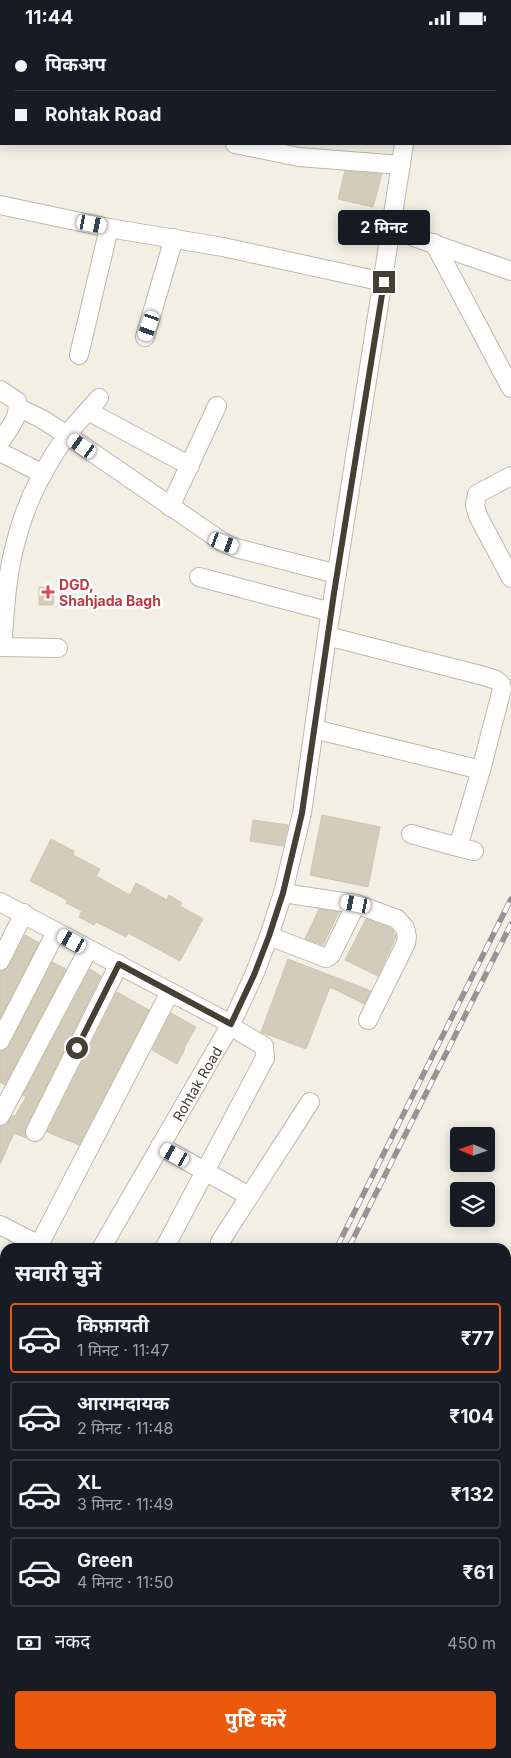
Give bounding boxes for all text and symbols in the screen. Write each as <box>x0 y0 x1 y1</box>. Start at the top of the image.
text: 11:44 <box>25 6 73 29</box>
text: पिकअप <box>45 53 106 76</box>
text: Rohtak Road <box>45 103 161 126</box>
callout: 2 मिनट <box>338 209 430 245</box>
car <box>75 214 108 234</box>
text: 2 मिनट <box>360 217 408 237</box>
route end <box>373 271 395 293</box>
car <box>137 309 160 343</box>
car <box>65 431 98 461</box>
car <box>207 531 240 555</box>
place label: DGD, Shahjada Bagh <box>59 576 161 609</box>
marker: DGD, Shahjada Bagh <box>41 585 55 599</box>
car <box>339 894 372 914</box>
car <box>55 927 88 955</box>
route start <box>66 1037 88 1059</box>
street label: Rohtak Road <box>168 1043 225 1124</box>
north arrow <box>450 1127 495 1173</box>
map controls <box>450 1127 495 1227</box>
car <box>158 1141 191 1169</box>
button: layers <box>450 1182 495 1227</box>
text: सवारी चुनें <box>15 1260 101 1286</box>
text: किफ़ायती <box>77 1314 149 1337</box>
icon: car <box>17 1316 62 1361</box>
text: ₹77 <box>461 1327 494 1350</box>
text: 1 मिनट · 11:47 <box>77 1340 169 1360</box>
text: आरामदायक <box>77 1392 169 1415</box>
icon: car <box>17 1394 62 1439</box>
text: ₹104 <box>449 1405 494 1428</box>
text: 2 मिनट · 11:48 <box>77 1418 173 1438</box>
text: XL <box>77 1471 102 1494</box>
icon: car <box>17 1472 62 1517</box>
text: ₹132 <box>451 1483 494 1506</box>
text: 3 मिनट · 11:49 <box>77 1494 174 1514</box>
text: Green <box>77 1549 133 1572</box>
icon: car <box>17 1550 62 1595</box>
text: ₹61 <box>463 1561 494 1584</box>
text: 4 मिनट · 11:50 <box>77 1572 174 1592</box>
icon: cash <box>15 1629 43 1657</box>
text: नकद <box>55 1630 90 1653</box>
text: 450 m <box>447 1633 496 1653</box>
button: पुष्टि करें <box>15 1691 496 1749</box>

